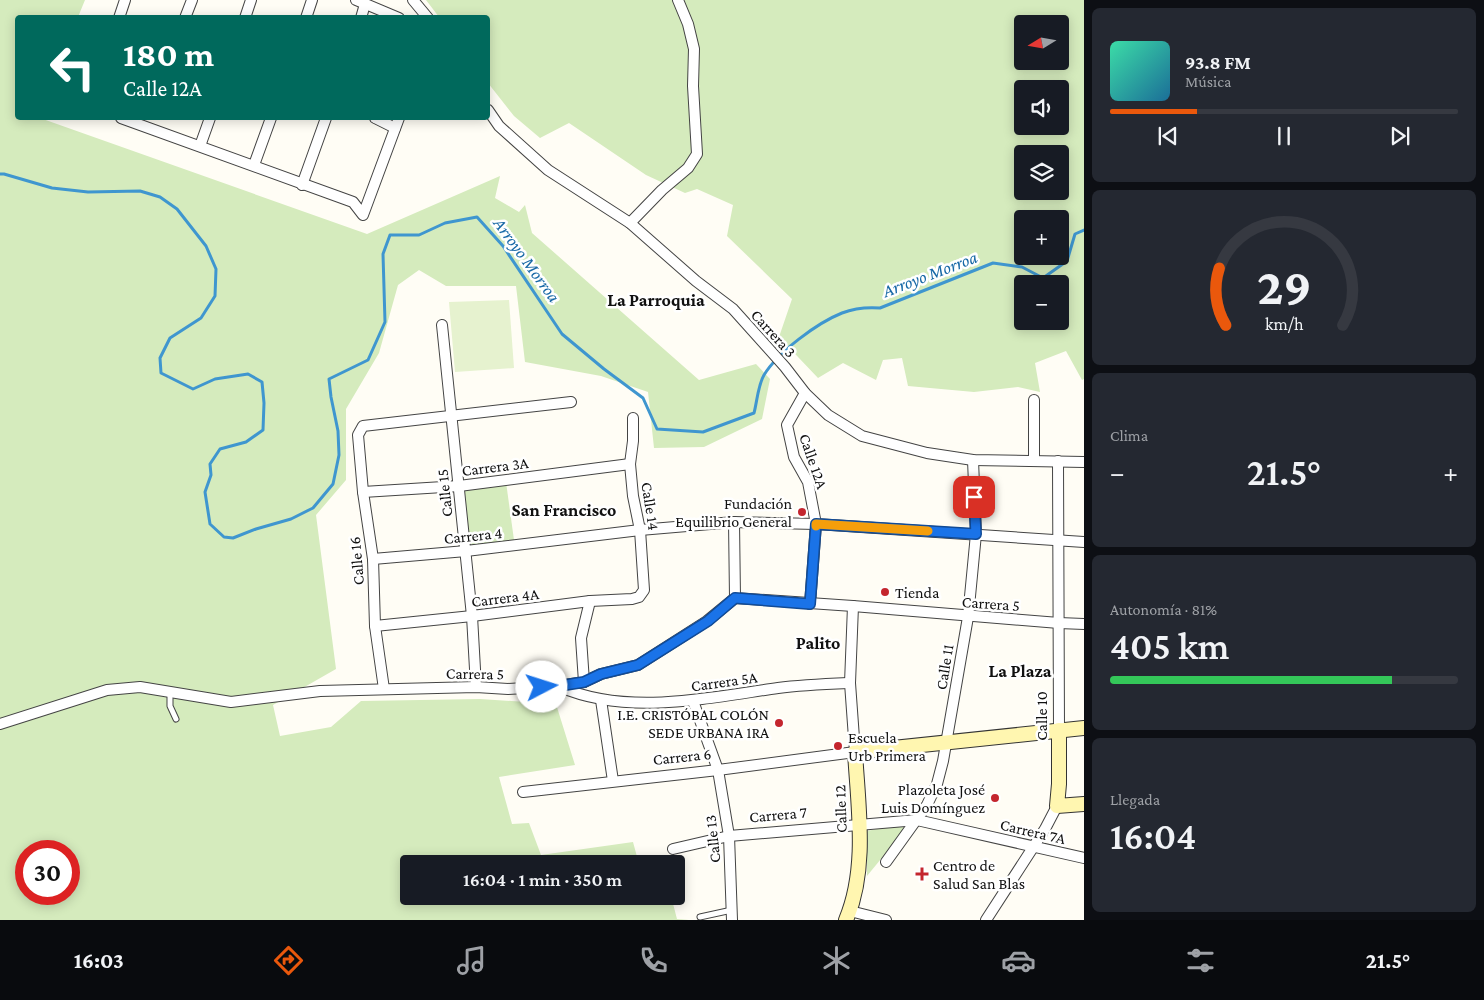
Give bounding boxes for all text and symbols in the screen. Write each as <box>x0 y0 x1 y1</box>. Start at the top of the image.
north arrow <box>1014 15 1069 70</box>
map controls <box>1014 15 1069 330</box>
icon: left <box>40 35 105 100</box>
text: 180 m <box>123 35 214 74</box>
text: 93.8 FM <box>1185 52 1251 73</box>
text: Música <box>1185 73 1231 90</box>
text: Calle 12A <box>123 76 202 101</box>
button: sound <box>1014 80 1069 135</box>
icon: previous <box>1154 122 1182 150</box>
icon: pause <box>1270 122 1298 150</box>
icon: next <box>1386 122 1414 150</box>
button: layers <box>1014 145 1069 200</box>
button: + <box>1014 210 1069 265</box>
water label: Arroyo Morroa <box>489 213 565 307</box>
water label: Arroyo Morroa <box>879 247 981 302</box>
text: 29 <box>1257 257 1311 315</box>
button: − <box>1014 275 1069 330</box>
district label: La Parroquia <box>607 290 705 310</box>
street label: Carrera 3 <box>748 306 799 361</box>
text: km/h <box>1265 314 1304 334</box>
text: Clima <box>1110 427 1148 444</box>
street label: Calle 12A <box>796 431 831 492</box>
text: 21.5° <box>1247 451 1321 493</box>
street label: Carrera 3A <box>461 454 530 479</box>
text: − <box>1110 457 1125 488</box>
text: + <box>1443 457 1458 488</box>
street label: Calle 15 <box>434 468 455 518</box>
pin <box>953 476 995 518</box>
street label: Calle 14 <box>638 481 663 531</box>
icon: arrive <box>960 483 988 511</box>
place label: Fundación Equilibrio General <box>675 495 792 531</box>
district label: San Francisco <box>512 500 616 520</box>
marker: Fundación Equilibrio General <box>796 506 808 518</box>
street label: Carrera 4 <box>443 524 503 547</box>
street label: Calle 16 <box>346 536 367 586</box>
place label: Tienda <box>895 584 940 601</box>
street label: Carrera 4A <box>470 585 541 610</box>
marker: Tienda <box>879 586 891 598</box>
street label: Carrera 5 <box>961 593 1021 614</box>
text: Autonomía · 81% <box>1110 601 1217 618</box>
text: 405 km <box>1110 625 1229 667</box>
district label: Palito <box>796 633 840 653</box>
street label: Calle 11 <box>933 643 956 691</box>
position arrow <box>515 660 567 712</box>
district label: La Plaza <box>989 661 1052 681</box>
street label: Carrera 5 <box>446 664 504 683</box>
street label: Carrera 5A <box>690 668 759 695</box>
street label: Calle 10 <box>1033 691 1050 741</box>
place label: I.E. CRISTÓBAL COLÓN SEDE URBANA 1RA <box>617 706 770 741</box>
marker: I.E. CRISTÓBAL COLÓN SEDE URBANA 1RA <box>773 717 785 729</box>
place label: Escuela Urb Primera <box>848 729 926 764</box>
marker: Escuela Urb Primera <box>832 740 844 752</box>
street label: Carrera 6 <box>652 745 712 768</box>
place label: Plazoleta José Luis Domínguez <box>881 781 985 817</box>
street label: Calle 12 <box>831 784 850 833</box>
text: Llegada <box>1110 791 1160 808</box>
marker: Plazoleta José Luis Domínguez <box>989 792 1001 804</box>
street label: Carrera 7 <box>748 803 808 825</box>
street label: Calle 13 <box>702 814 723 864</box>
text: 16:04 <box>1110 815 1196 857</box>
street label: Carrera 7A <box>999 816 1068 847</box>
speed limit sign: 30 <box>15 840 80 905</box>
place label: Centro de Salud San Blas <box>933 857 1025 892</box>
marker: Centro de Salud San Blas <box>915 867 929 881</box>
text: 16:04 · 1 min · 350 m <box>463 869 622 890</box>
icon: directions <box>271 943 306 978</box>
icon: music <box>454 943 489 978</box>
icon: phone <box>636 943 671 978</box>
icon: climate <box>819 943 854 978</box>
icon: car <box>1001 943 1036 978</box>
icon: filters <box>1183 943 1218 978</box>
text: 16:03 <box>74 948 124 973</box>
text: 21.5° <box>1366 948 1410 973</box>

